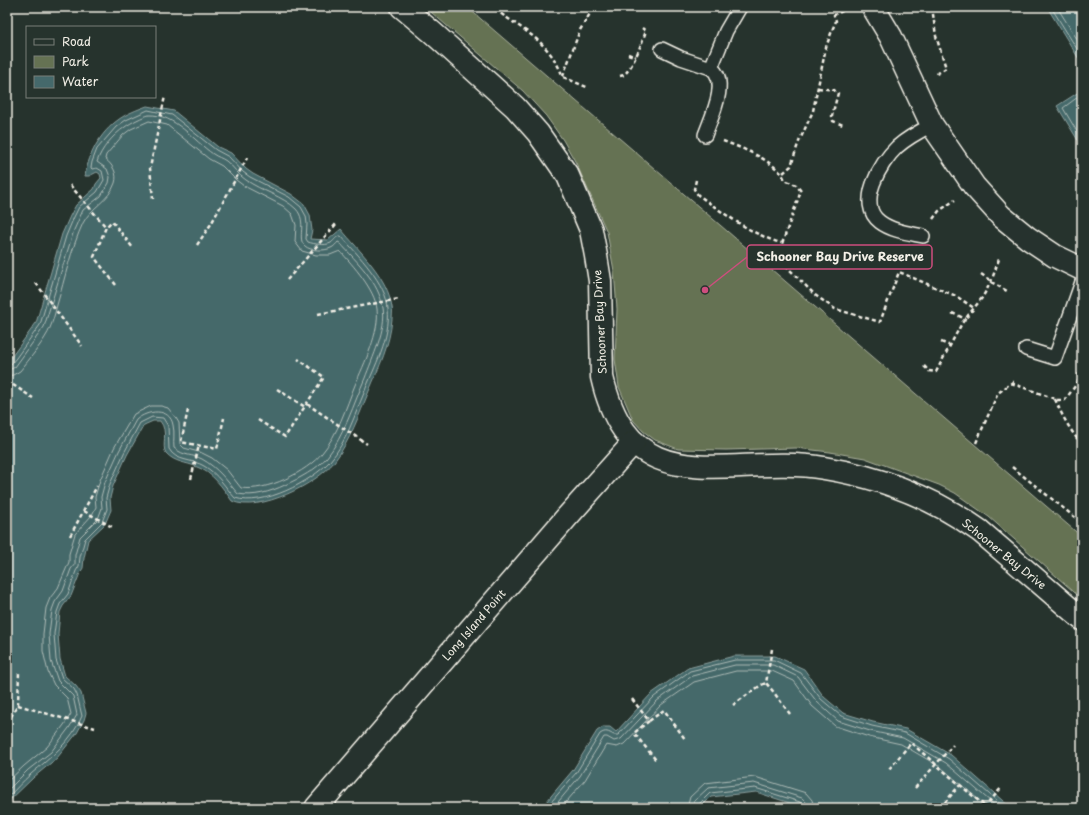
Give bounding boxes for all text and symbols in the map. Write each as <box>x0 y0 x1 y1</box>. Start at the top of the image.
legend <box>26 26 156 98</box>
text: Road <box>62 32 91 50</box>
text: Park <box>62 52 89 70</box>
text: Water <box>62 72 99 90</box>
callout: Schooner Bay Drive Reserve <box>747 245 932 269</box>
text: Schooner Bay Drive Reserve <box>756 247 924 265</box>
street label: Schooner Bay Drive <box>588 269 611 375</box>
street label: Schooner Bay Drive <box>958 514 1050 593</box>
street label: Long Island Point <box>438 585 510 664</box>

